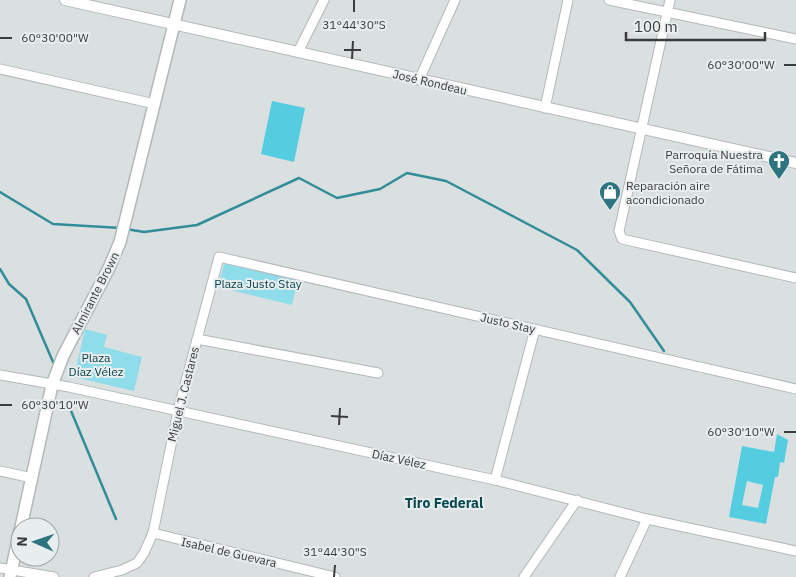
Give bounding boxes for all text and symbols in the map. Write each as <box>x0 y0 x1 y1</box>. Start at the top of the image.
scale bar <box>626 10 765 42</box>
text: 31°44'30"S <box>322 17 386 32</box>
text: 100 m <box>634 17 678 36</box>
text: 60°30'00"W <box>21 30 89 45</box>
text: 60°30'00"W <box>707 57 775 72</box>
street label: José Rondeau <box>391 66 469 98</box>
place label: Parroquía Nuestra Señora de Fátima <box>665 147 764 176</box>
church icon: Parroquía Nuestra Señora de Fátima <box>767 149 791 180</box>
place label: Reparación aire acondicionado <box>626 178 710 207</box>
shop icon: Reparación aire acondicionado <box>598 180 622 211</box>
street label: Almirante Brown <box>68 249 122 337</box>
park label: Plaza Justo Stay <box>214 276 302 291</box>
street label: Justo Stay <box>479 309 537 337</box>
street label: Miguel J. Castares <box>164 345 202 443</box>
park label: Plaza Díaz Vélez <box>69 350 124 379</box>
text: 60°30'10"W <box>21 397 89 412</box>
text: 60°30'10"W <box>707 424 775 439</box>
street label: Díaz Vélez <box>371 446 428 472</box>
district label: Tiro Federal <box>405 494 483 512</box>
north arrow <box>10 517 60 567</box>
street label: Isabel de Guevara <box>180 534 279 570</box>
text: N <box>13 536 31 547</box>
text: 31°44'30"S <box>303 544 367 559</box>

